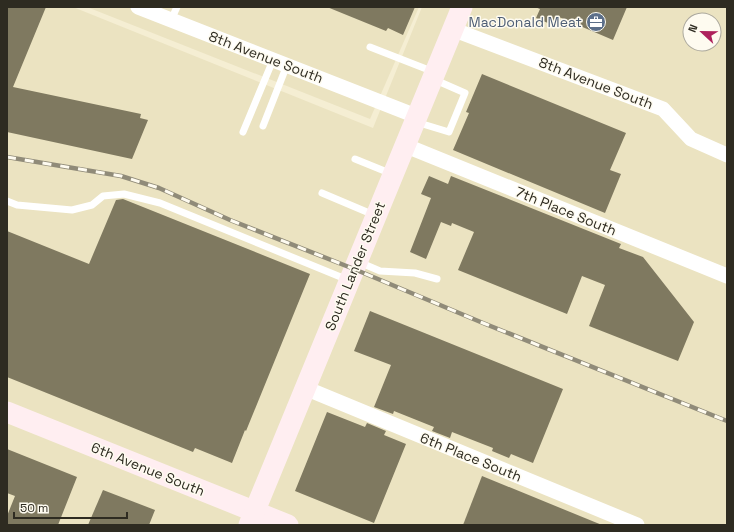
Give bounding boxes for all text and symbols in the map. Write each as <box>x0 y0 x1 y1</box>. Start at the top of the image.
office icon: MacDonald Meat <box>585 11 607 33</box>
north arrow <box>682 12 722 52</box>
place label: MacDonald Meat <box>469 13 582 31</box>
text: N <box>685 22 701 34</box>
street label: 8th Avenue South <box>206 27 326 87</box>
street label: 8th Avenue South <box>536 53 656 113</box>
street label: 7th Place South <box>513 183 619 239</box>
street label: South Lander Street <box>321 199 389 333</box>
street label: 6th Place South <box>418 428 524 486</box>
street label: 6th Avenue South <box>89 438 207 500</box>
scale bar <box>14 494 127 520</box>
text: 50 m <box>20 500 48 516</box>

